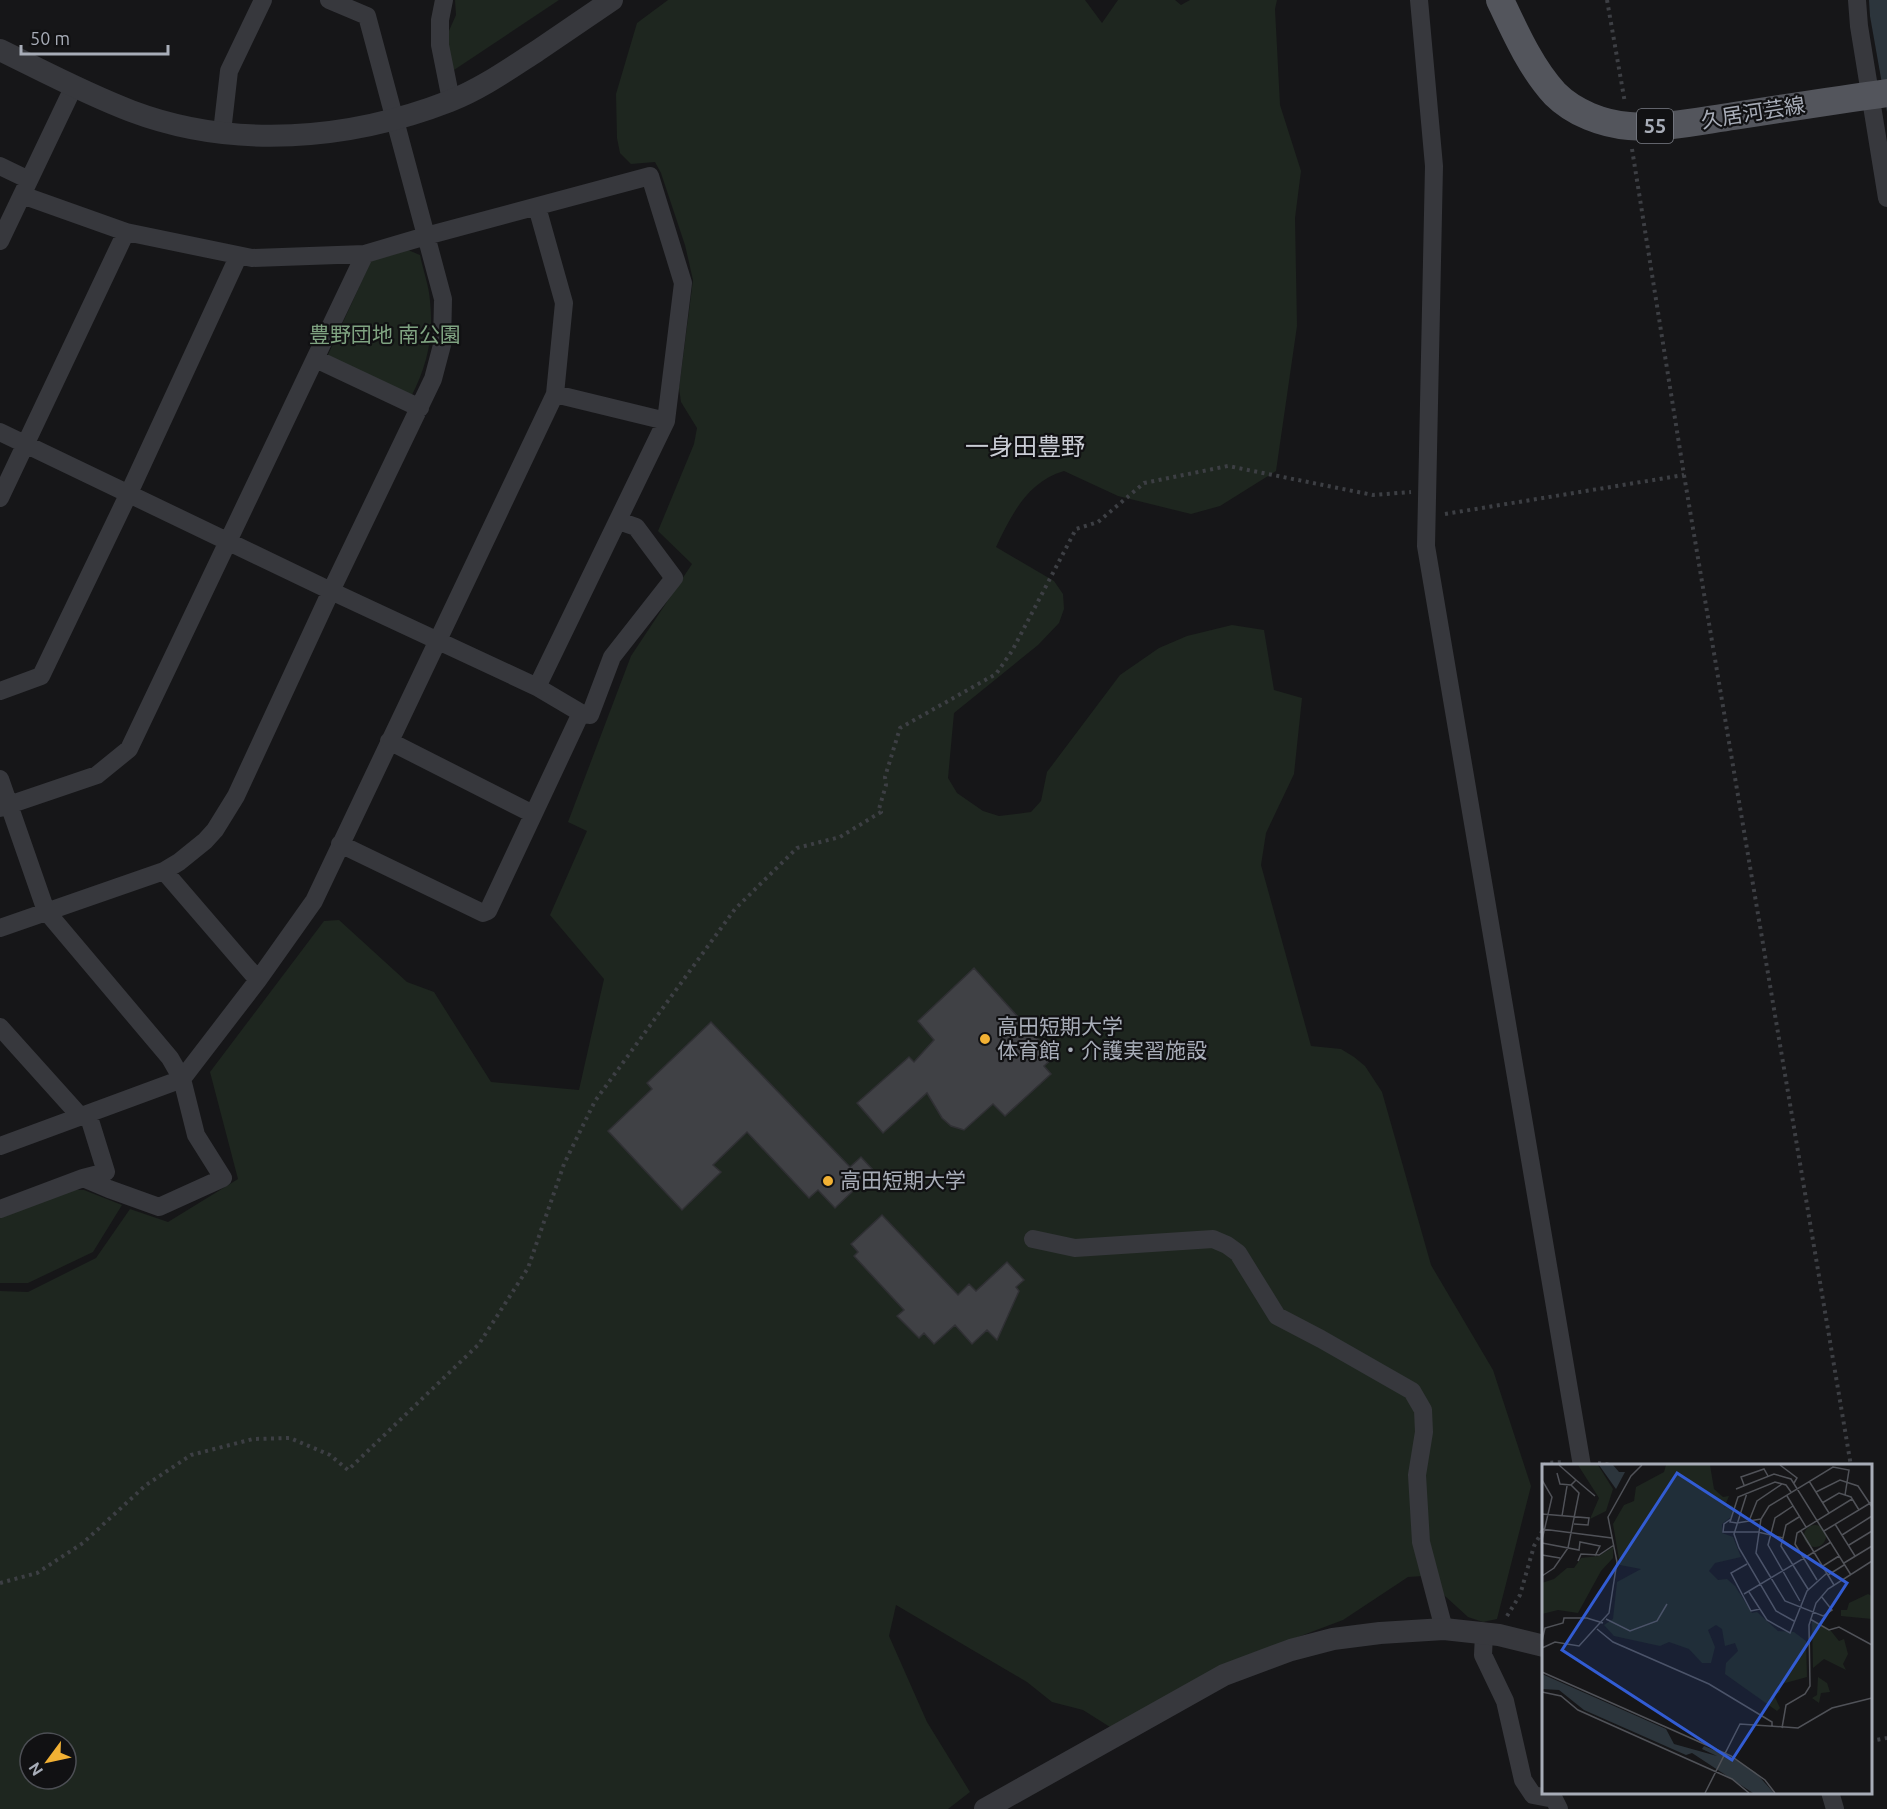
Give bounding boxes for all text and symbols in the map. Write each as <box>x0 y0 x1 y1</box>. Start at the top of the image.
scale bar <box>21 18 168 56</box>
text: 50 m <box>30 28 70 48</box>
street label: 久居河芸線 <box>1699 92 1807 132</box>
road number: 55 <box>1637 109 1673 143</box>
park label: 豊野団地 南公園 <box>309 322 461 346</box>
district label: 一身田豊野 <box>965 433 1085 460</box>
place label: 高田短期大学 体育館・介護実習施設 <box>997 1014 1207 1062</box>
marker: 高田短期大学 体育館・介護実習施設 <box>978 1032 992 1046</box>
place label: 高田短期大学 <box>840 1168 966 1192</box>
marker: 高田短期大学 <box>821 1174 835 1188</box>
inset map <box>1542 1464 1872 1794</box>
north arrow <box>18 1731 78 1791</box>
text: N <box>25 1759 46 1779</box>

